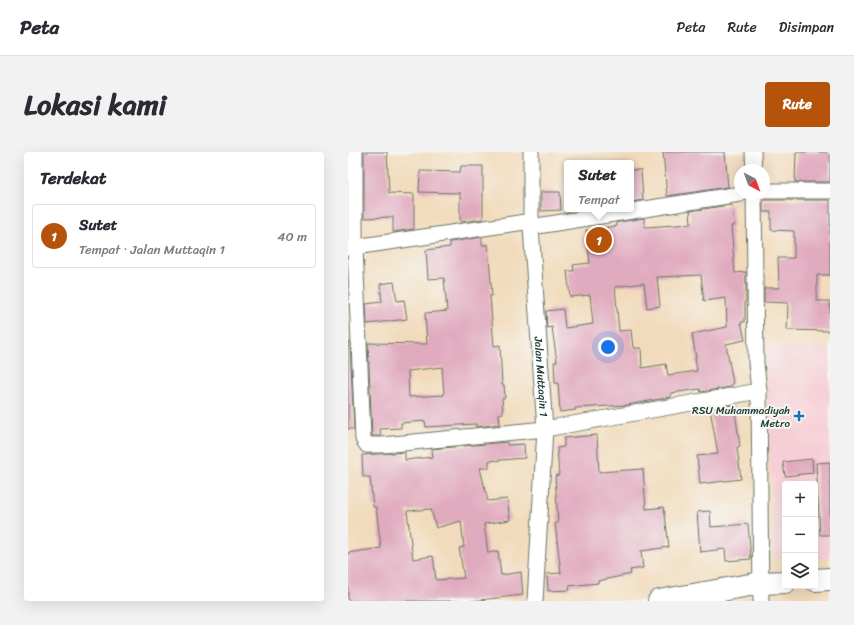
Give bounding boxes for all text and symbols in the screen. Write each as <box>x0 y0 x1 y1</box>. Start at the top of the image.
text: Peta <box>20 11 59 44</box>
text: Peta <box>677 15 705 40</box>
text: Rute <box>727 15 757 40</box>
text: Disimpan <box>779 15 834 40</box>
text: Lokasi kami <box>24 80 166 129</box>
button: Rute <box>765 82 830 127</box>
popup <box>564 160 634 212</box>
text: Sutet <box>578 162 617 188</box>
text: Terdekat <box>40 163 106 193</box>
north arrow <box>734 164 770 200</box>
text: Tempat <box>578 188 620 211</box>
text: Sutet <box>79 212 117 238</box>
text: 1 <box>51 225 57 248</box>
text: 40 m <box>277 225 307 248</box>
pin: 1 <box>586 225 612 255</box>
text: Tempat · Jalan Muttaqin 1 <box>79 238 225 261</box>
street label: Jalan Muttaqin 1 <box>529 335 554 418</box>
your location <box>598 337 618 357</box>
place label: RSU Muhammadiyah Metro <box>692 401 790 433</box>
marker: RSU Muhammadiyah Metro <box>793 410 805 422</box>
map controls <box>782 481 818 589</box>
button: + <box>782 481 818 517</box>
button: − <box>782 517 818 553</box>
button: layers <box>782 553 818 589</box>

